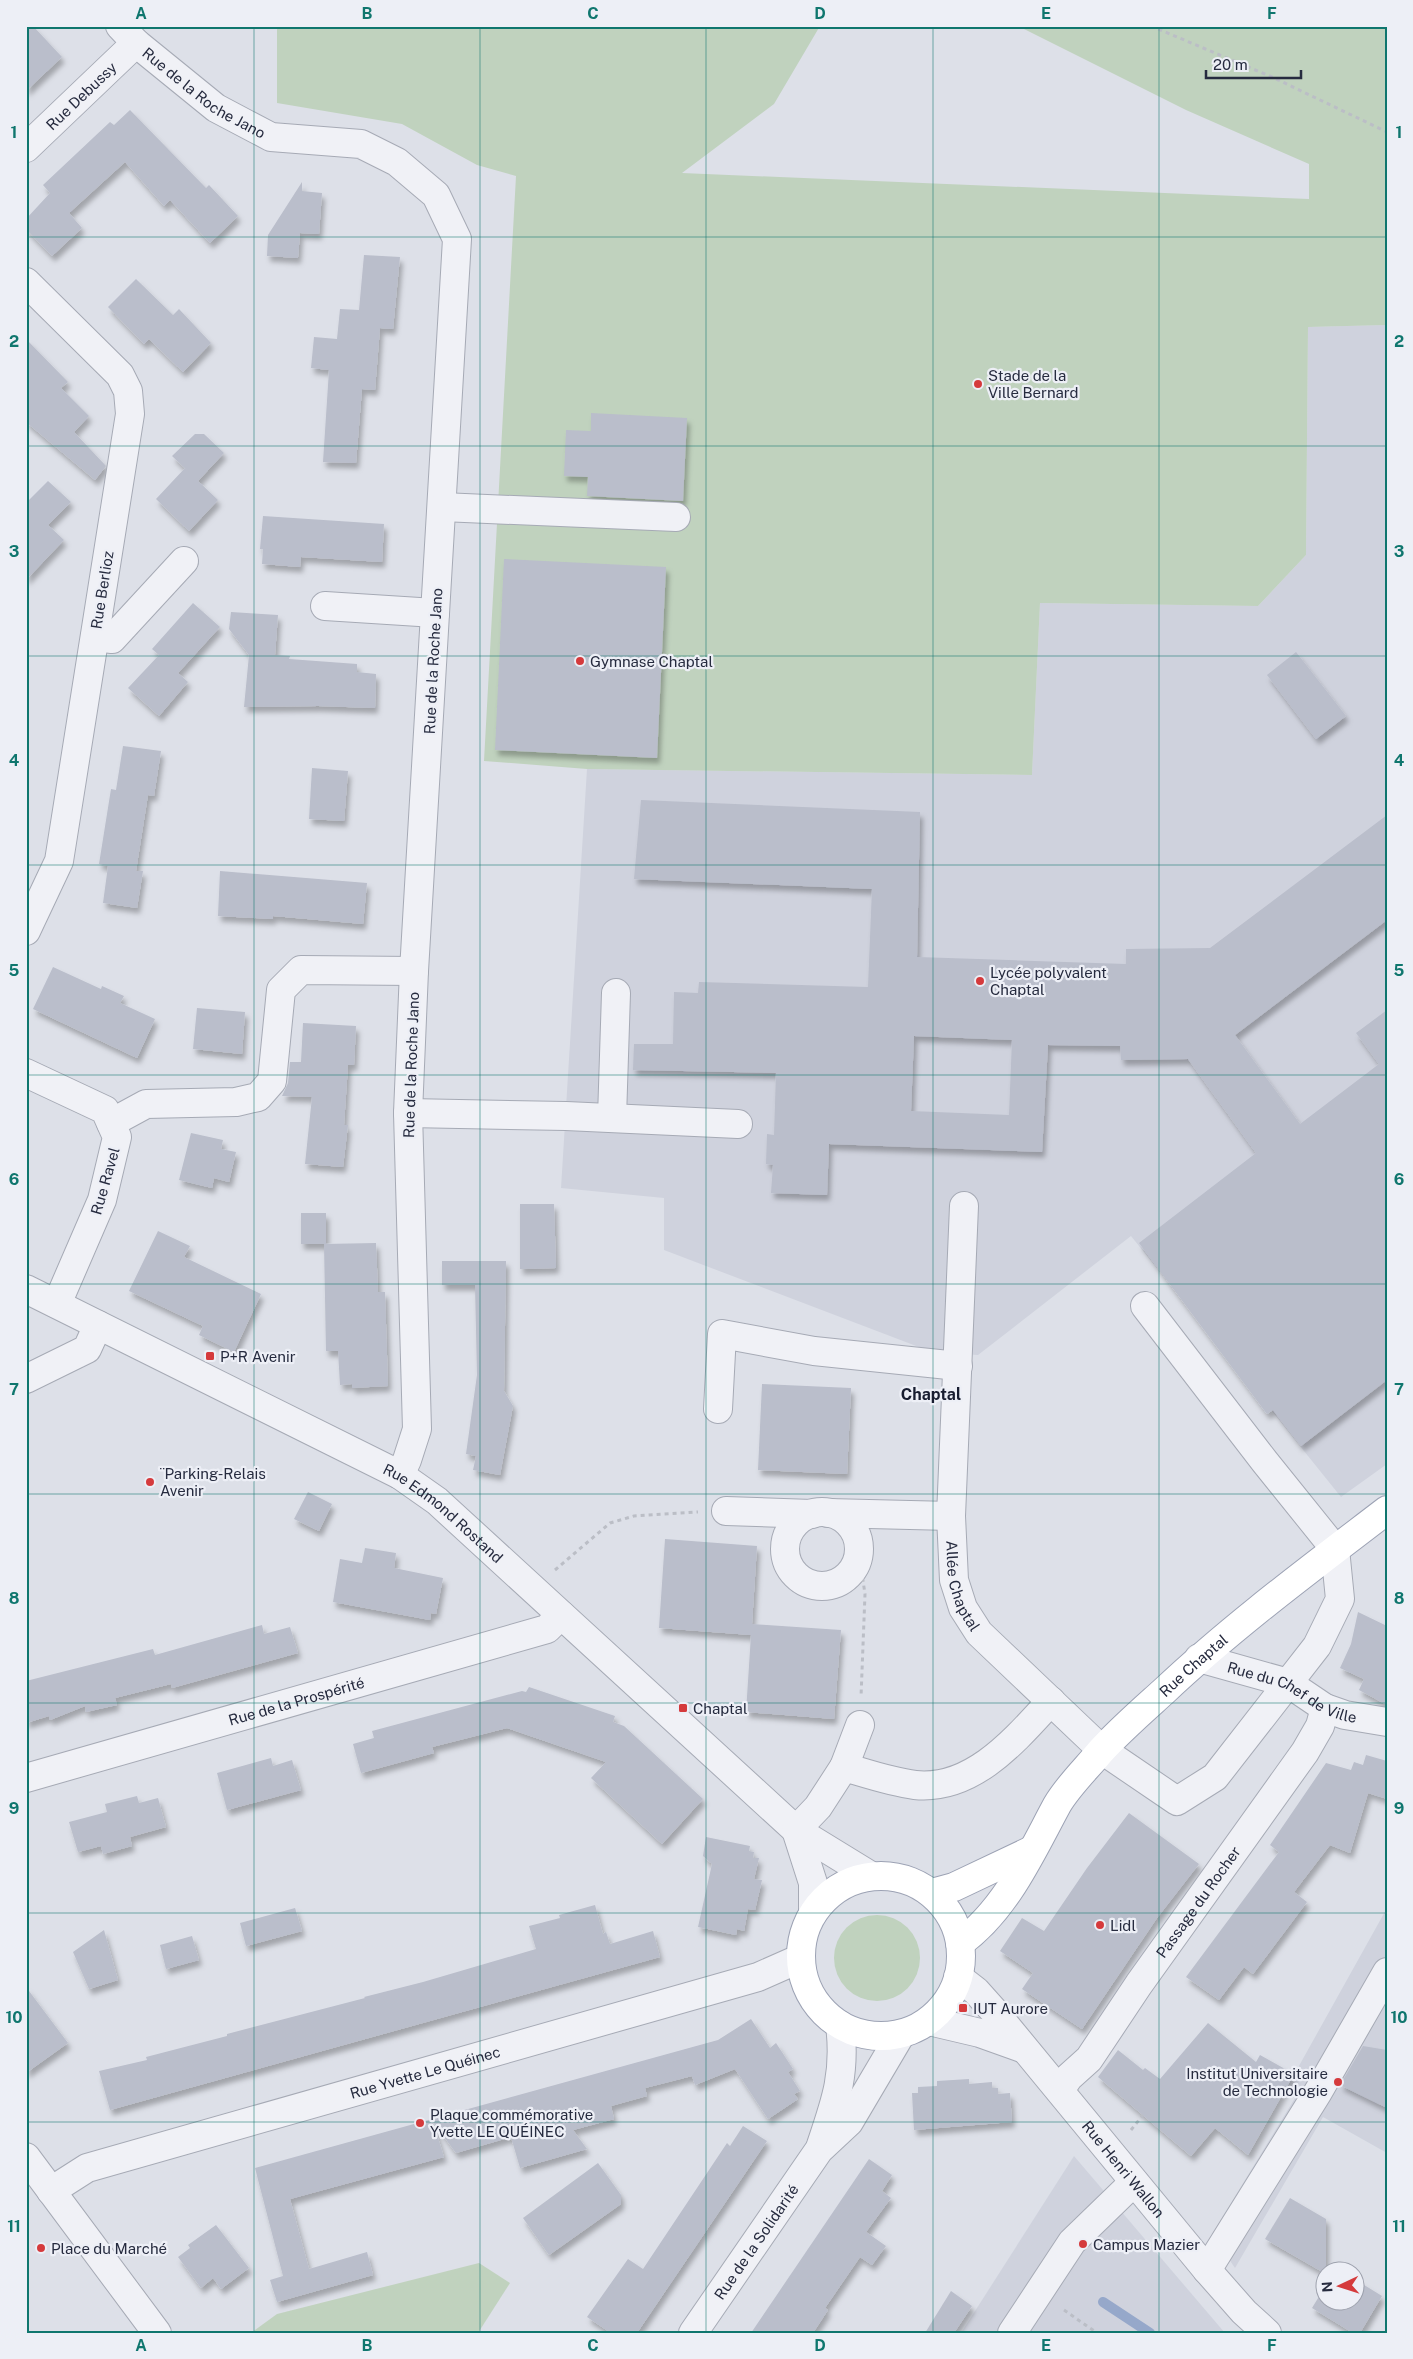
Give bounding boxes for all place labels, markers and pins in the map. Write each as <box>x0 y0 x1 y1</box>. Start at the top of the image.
place label: Stade de la Ville Bernard <box>988 367 1079 401</box>
marker: Stade de la Ville Bernard <box>972 378 984 390</box>
place label: Gymnase Chaptal <box>590 653 713 670</box>
marker: Gymnase Chaptal <box>574 655 586 667</box>
place label: Lycée polyvalent Chaptal <box>990 964 1107 998</box>
marker: Lycée polyvalent Chaptal <box>974 975 986 987</box>
place label: P+R Avenir <box>220 1348 296 1365</box>
marker: P+R Avenir <box>204 1350 216 1362</box>
place label: ¨Parking-Relais Avenir <box>160 1465 266 1499</box>
marker: ¨Parking-Relais Avenir <box>144 1476 156 1488</box>
place label: Chaptal <box>693 1700 747 1717</box>
marker: Chaptal <box>677 1702 689 1714</box>
place label: Lidl <box>1110 1917 1136 1934</box>
marker: Lidl <box>1094 1919 1106 1931</box>
place label: IUT Aurore <box>973 2000 1048 2017</box>
marker: IUT Aurore <box>957 2002 969 2014</box>
place label: Institut Universitaire de Technologie <box>1186 2065 1328 2099</box>
marker: Institut Universitaire de Technologie <box>1332 2076 1344 2088</box>
place label: Plaque commémorative Yvette LE QUÉINEC <box>430 2106 593 2140</box>
marker: Plaque commémorative Yvette LE QUÉINEC <box>414 2117 426 2129</box>
place label: Campus Mazier <box>1093 2236 1200 2253</box>
marker: Campus Mazier <box>1077 2238 1089 2250</box>
place label: Place du Marché <box>51 2240 167 2257</box>
marker: Place du Marché <box>35 2242 47 2254</box>

